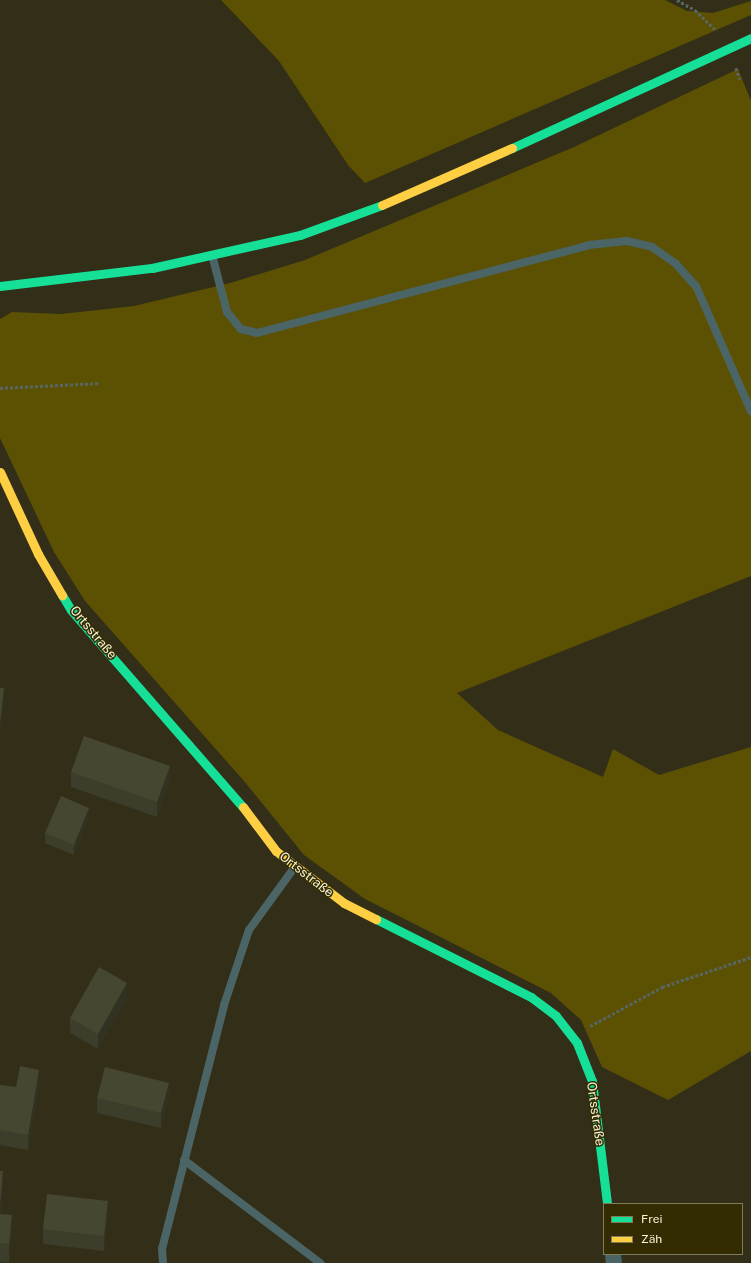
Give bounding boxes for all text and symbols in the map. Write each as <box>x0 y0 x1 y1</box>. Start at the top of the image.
street label: Ortsstraße <box>66 603 120 663</box>
street label: Ortsstraße <box>276 849 336 901</box>
street label: Ortsstraße <box>583 1081 607 1147</box>
legend <box>603 1203 743 1255</box>
text: Frei <box>641 1212 663 1226</box>
text: Zäh <box>641 1232 662 1246</box>

